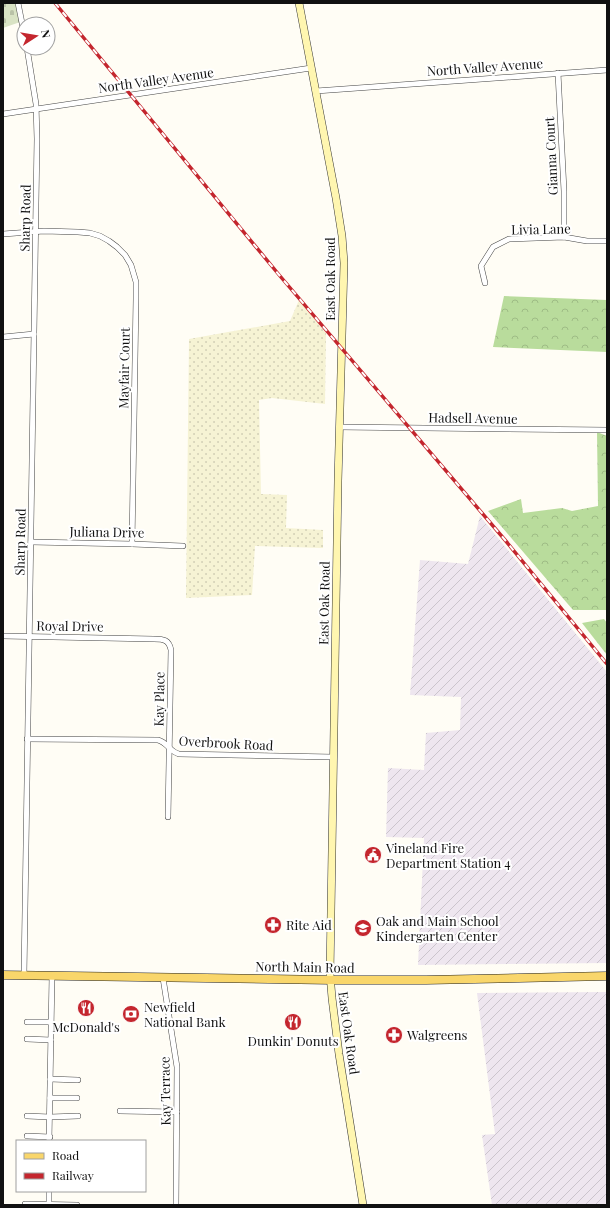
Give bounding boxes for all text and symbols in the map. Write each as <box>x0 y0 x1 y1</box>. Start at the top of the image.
north arrow <box>16 16 56 56</box>
text: N <box>38 28 54 39</box>
street label: North Valley Avenue <box>426 54 544 79</box>
street label: North Valley Avenue <box>97 63 215 96</box>
street label: Gianna Court <box>540 116 561 196</box>
street label: Sharp Road <box>15 184 34 252</box>
street label: Livia Lane <box>511 219 571 238</box>
street label: East Oak Road <box>321 237 338 321</box>
street label: Mayfair Court <box>114 327 133 409</box>
street label: Hadsell Avenue <box>428 408 518 427</box>
street label: Sharp Road <box>10 508 29 576</box>
street label: Juliana Drive <box>68 522 145 541</box>
street label: East Oak Road <box>314 561 333 645</box>
street label: Royal Drive <box>36 616 104 635</box>
street label: Kay Place <box>150 671 167 727</box>
street label: Overbrook Road <box>178 732 274 753</box>
place label: Vineland Fire Department Station 4 <box>385 839 511 871</box>
public building icon: Vineland Fire Department Station 4 <box>363 845 383 865</box>
place label: Oak and Main School Kindergarten Center <box>376 912 499 944</box>
pharmacy icon: Rite Aid <box>263 915 283 935</box>
place label: Rite Aid <box>286 916 332 933</box>
school or university icon: Oak and Main School Kindergarten Center <box>353 918 373 938</box>
street label: North Main Road <box>255 957 355 976</box>
street label: East Oak Road <box>335 990 364 1076</box>
restaurant icon: McDonald's <box>76 998 96 1018</box>
place label: Newfield National Bank <box>144 998 226 1030</box>
bank icon: Newfield National Bank <box>121 1004 141 1024</box>
restaurant icon: Dunkin' Donuts <box>283 1012 303 1032</box>
place label: McDonald's <box>52 1018 120 1035</box>
pharmacy icon: Walgreens <box>384 1025 404 1045</box>
place label: Walgreens <box>406 1026 468 1043</box>
place label: Dunkin' Donuts <box>248 1032 339 1049</box>
street label: Kay Terrace <box>155 1056 174 1126</box>
legend <box>16 1140 146 1192</box>
text: Road <box>52 1147 79 1163</box>
text: Railway <box>52 1167 94 1183</box>

